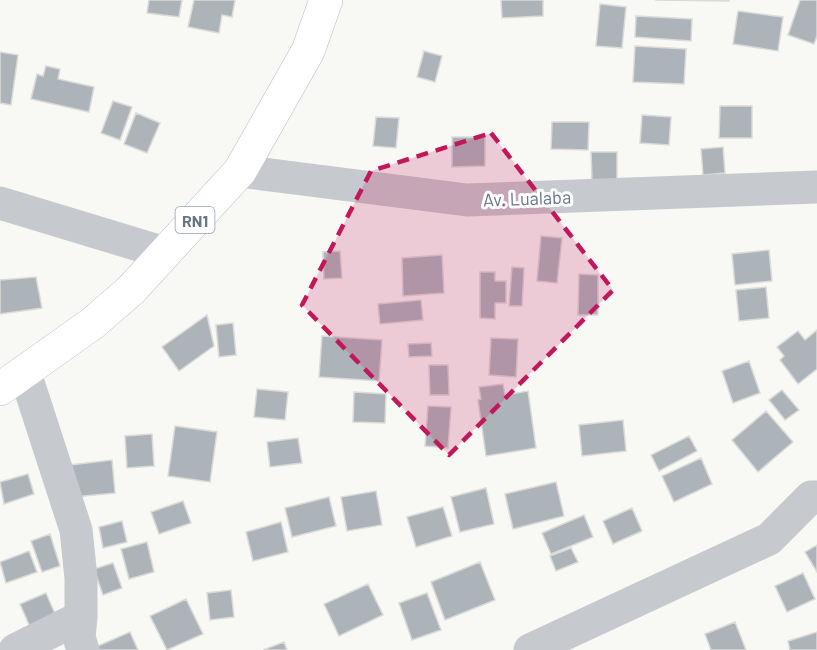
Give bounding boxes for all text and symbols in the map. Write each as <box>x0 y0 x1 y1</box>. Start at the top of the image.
street label: Av. Lualaba <box>483 185 571 211</box>
road number: RN1 <box>176 207 214 233</box>

